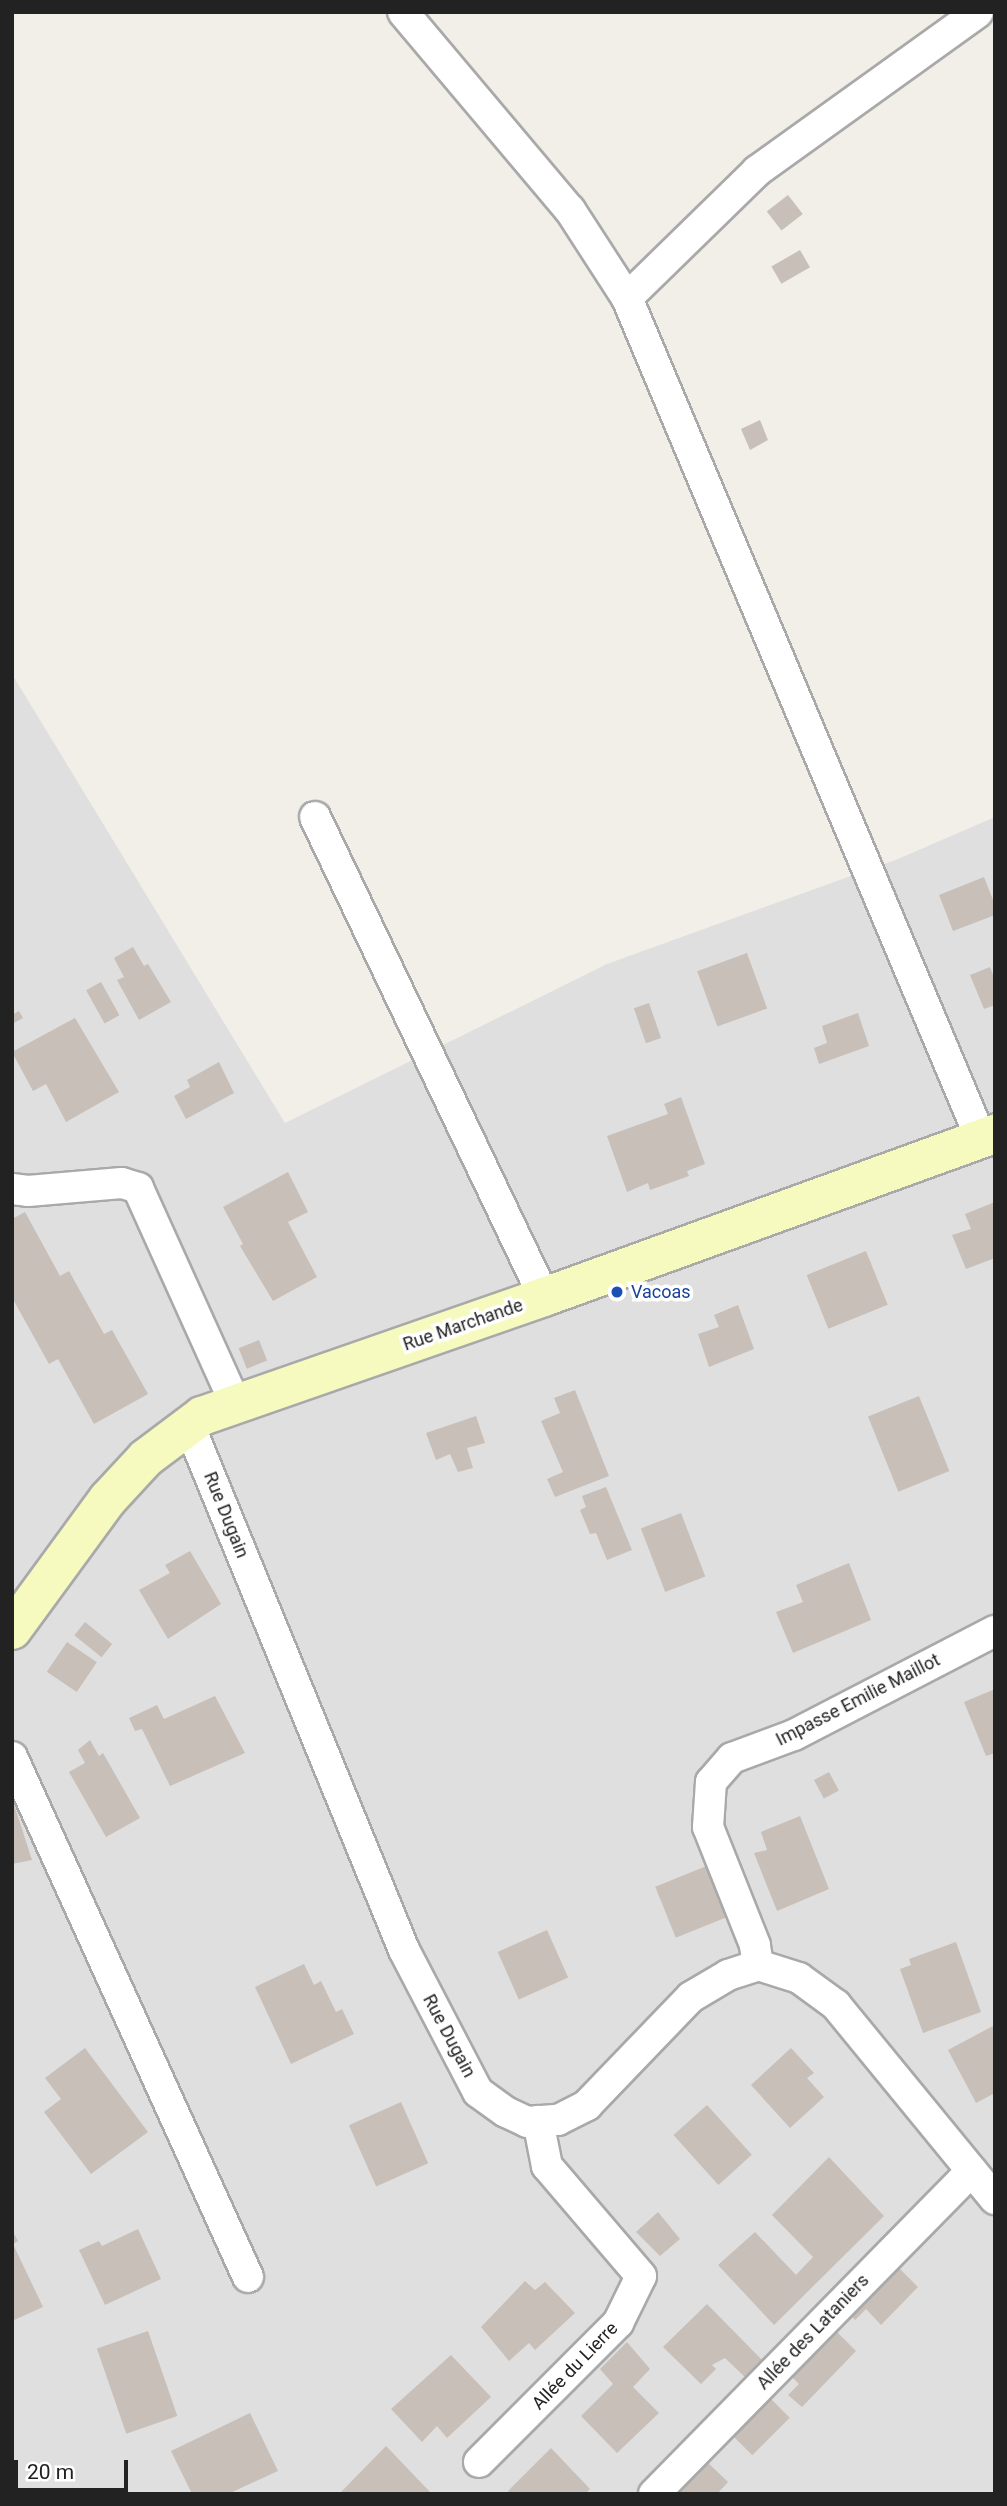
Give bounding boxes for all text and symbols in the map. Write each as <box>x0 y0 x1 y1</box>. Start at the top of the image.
place label: Vacoas <box>631 1281 691 1303</box>
marker: Vacoas <box>609 1284 625 1300</box>
street label: Rue Marchande <box>400 1294 526 1356</box>
street label: Rue Dugain <box>199 1469 253 1561</box>
street label: Impasse Emilie Maillot <box>772 1649 944 1751</box>
street label: Rue Dugain <box>418 1991 480 2081</box>
street label: Allée des Lataniers <box>752 2270 874 2394</box>
street label: Allée du Lierre <box>528 2318 622 2414</box>
scale bar <box>18 2446 131 2490</box>
text: 20 m <box>27 2460 74 2484</box>

